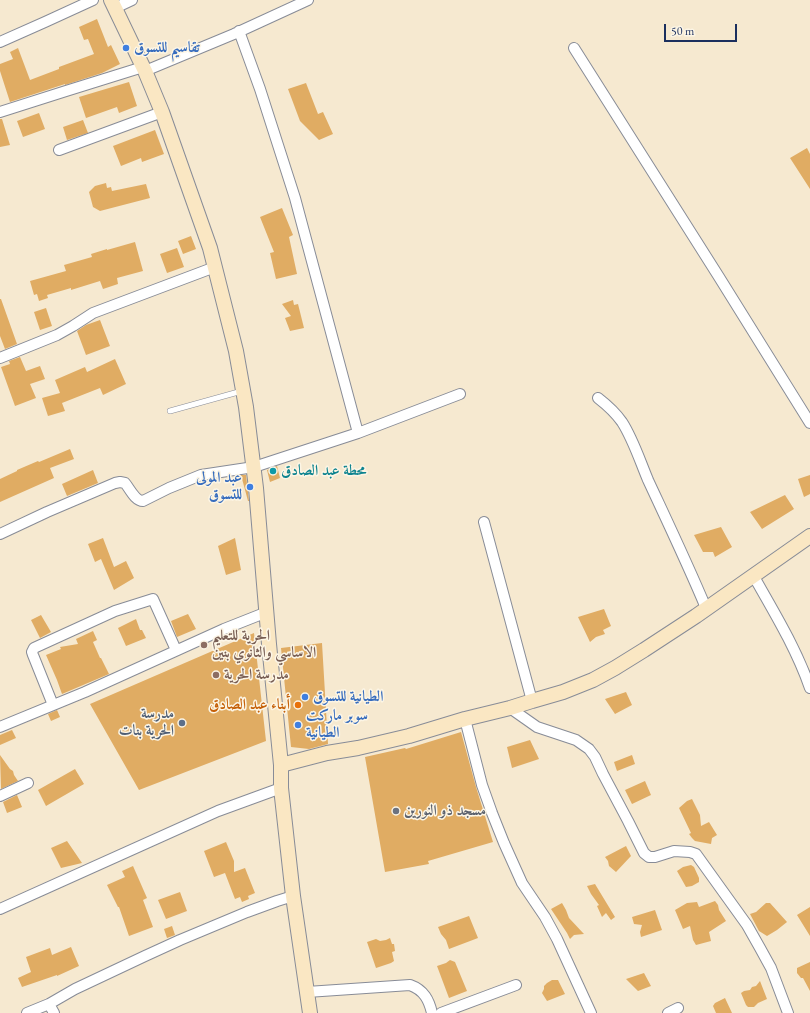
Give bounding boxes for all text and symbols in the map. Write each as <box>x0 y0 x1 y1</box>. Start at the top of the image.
scale bar <box>666 16 739 42</box>
text: 50 m <box>671 23 694 39</box>
place label: تقاسيم للتسوق <box>134 39 200 57</box>
marker: تقاسيم للتسوق <box>121 43 131 53</box>
place label: محطة عبد الصادق <box>281 462 366 480</box>
marker: محطة عبد الصادق <box>268 466 278 476</box>
place label: عبد المولى للتسوق <box>196 469 242 504</box>
marker: عبد المولى للتسوق <box>245 482 255 492</box>
place label: الحرية للتعليم الاساسي والثانوي بنين <box>212 627 316 662</box>
marker: الحرية للتعليم الاساسي والثانوي بنين <box>199 640 209 650</box>
place label: مدرسة الحرية <box>224 666 289 684</box>
marker: مدرسة الحرية <box>211 670 221 680</box>
place label: الطيانية للتسوق <box>313 688 383 706</box>
marker: الطيانية للتسوق <box>300 692 310 702</box>
place label: أبناء عبد الصادق <box>209 696 290 714</box>
marker: أبناء عبد الصادق <box>293 700 303 710</box>
place label: مدرسة الحرية بنات <box>119 705 174 740</box>
place label: سوبر ماركت الطيانية <box>306 707 368 742</box>
marker: مدرسة الحرية بنات <box>177 718 187 728</box>
marker: سوبر ماركت الطيانية <box>293 720 303 730</box>
place label: مسجد ذو النورين <box>404 802 486 820</box>
marker: مسجد ذو النورين <box>391 806 401 816</box>

